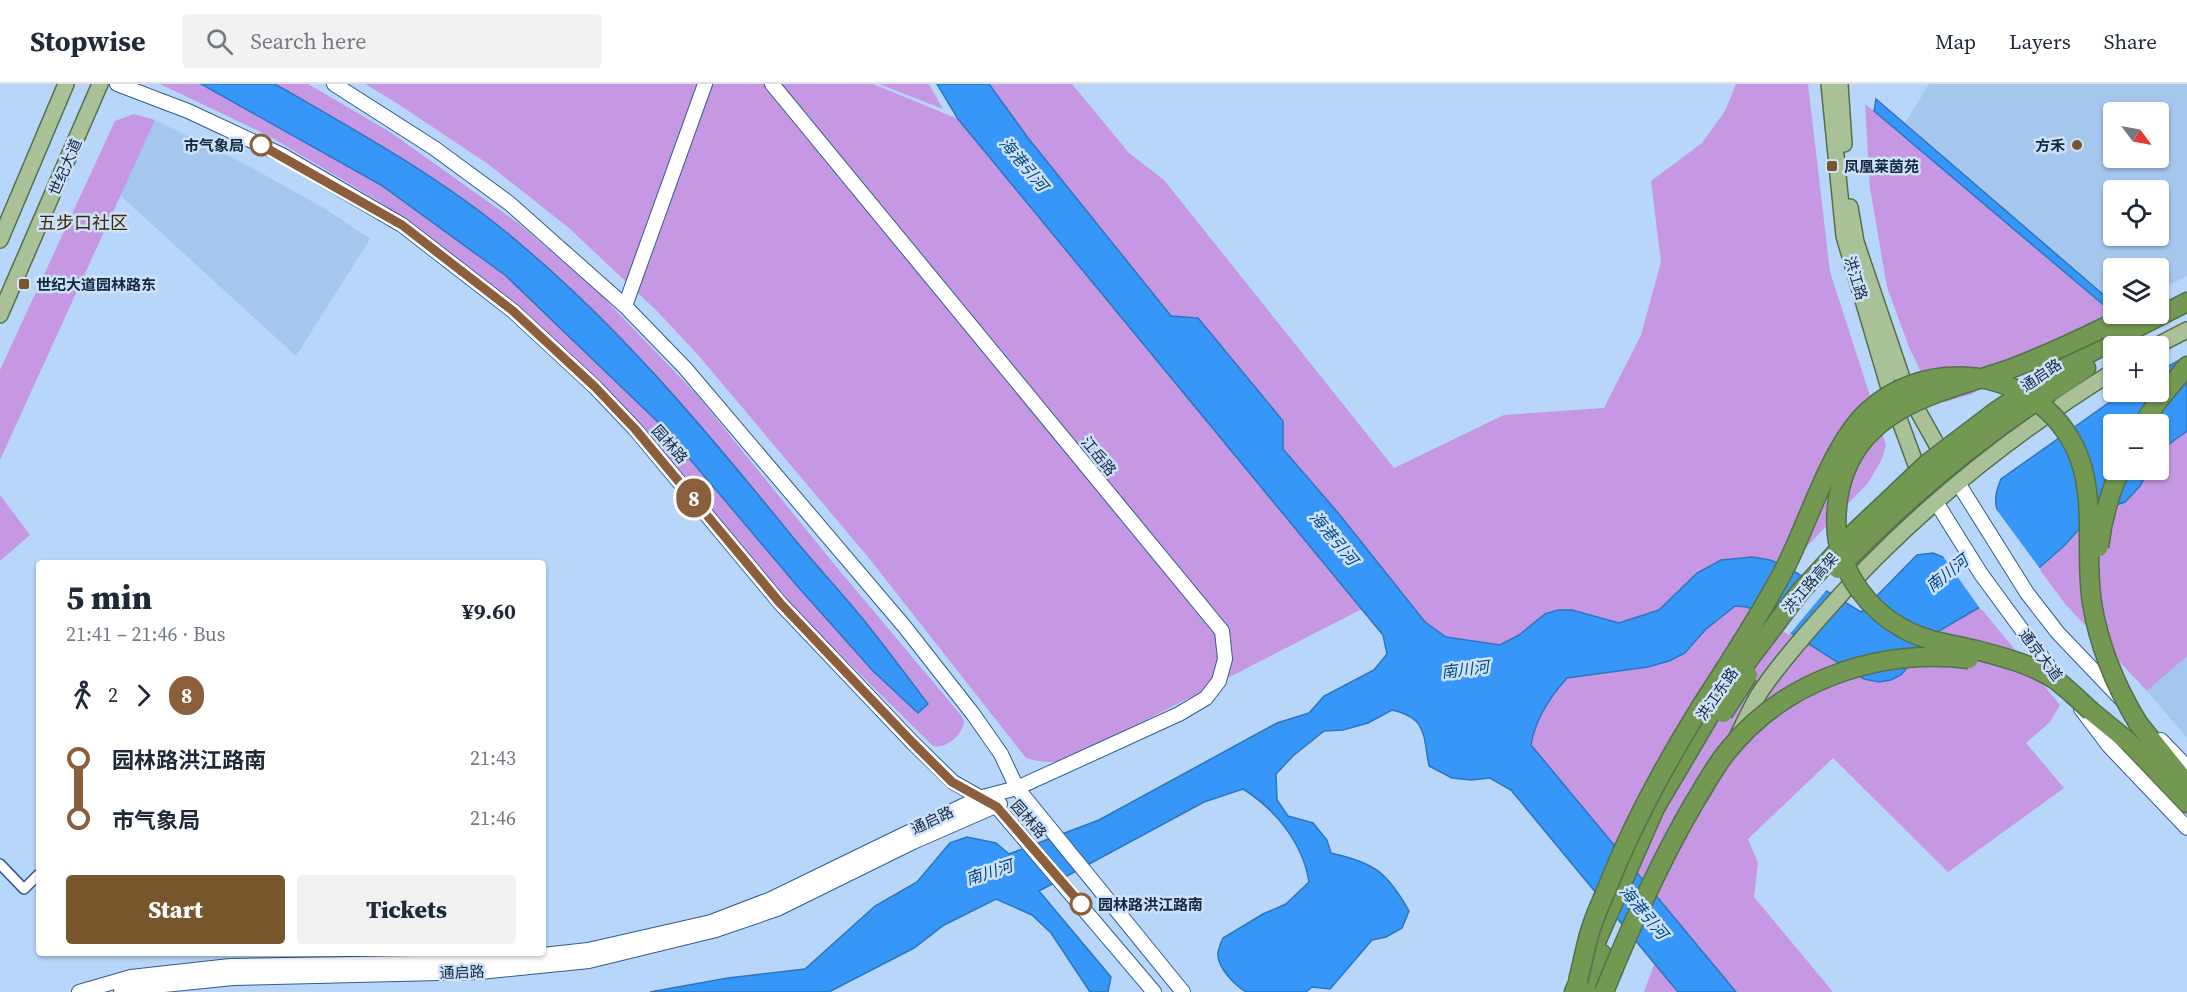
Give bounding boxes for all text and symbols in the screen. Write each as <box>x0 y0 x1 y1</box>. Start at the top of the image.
search box <box>182 14 602 68</box>
text: Stopwise <box>30 22 146 60</box>
icon: search <box>203 25 236 58</box>
text: Search here <box>251 26 367 56</box>
text: Map <box>1935 27 1976 56</box>
text: Layers <box>2009 27 2071 56</box>
text: Share <box>2104 27 2157 56</box>
north arrow <box>2103 102 2169 168</box>
map controls <box>2103 102 2169 480</box>
water label: 海港引河 <box>995 132 1055 198</box>
marker: 市气象局 <box>250 134 272 156</box>
street label: 世纪大道 <box>44 135 86 199</box>
place label: 市气象局 <box>184 135 244 156</box>
place label: 方禾 <box>2035 135 2065 156</box>
marker: 方禾 <box>2070 138 2084 152</box>
place label: 凤凰莱茵苑 <box>1844 156 1919 177</box>
marker: 凤凰莱茵苑 <box>1825 159 1839 173</box>
button: locate <box>2103 180 2169 246</box>
district label: 五步口社区 <box>38 210 128 235</box>
street label: 洪江路 <box>1839 253 1873 303</box>
button: layers <box>2103 258 2169 324</box>
place label: 世纪大道园林路东 <box>36 274 156 295</box>
marker: 世纪大道园林路东 <box>17 277 31 291</box>
button: + <box>2103 336 2169 402</box>
street label: 通启路 <box>2016 354 2066 396</box>
button: − <box>2103 414 2169 480</box>
street label: 园林路 <box>647 420 693 468</box>
street label: 江岳路 <box>1077 432 1121 480</box>
line badge: 8 <box>674 478 714 518</box>
text: 8 <box>688 484 700 513</box>
water label: 海港引河 <box>1305 506 1365 572</box>
water label: 南川河 <box>1921 547 1975 597</box>
street label: 洪江路高架 <box>1777 548 1843 618</box>
text: 5 min <box>66 575 152 620</box>
text: ¥9.60 <box>462 596 516 626</box>
text: 21:41 – 21:46 · Bus <box>66 620 225 648</box>
street label: 通京大道 <box>2015 625 2067 685</box>
water label: 南川河 <box>1440 655 1493 683</box>
street label: 洪江东路 <box>1691 663 1743 725</box>
icon: walk <box>66 679 99 712</box>
icon: forward <box>127 679 160 712</box>
text: 2 <box>108 681 118 709</box>
text: 8 <box>181 681 192 710</box>
text: 21:43 <box>470 744 516 772</box>
text: 园林路洪江路南 <box>112 745 266 775</box>
street label: 园林路 <box>1006 795 1052 843</box>
street label: 通启路 <box>907 801 957 839</box>
text: 21:46 <box>470 804 516 832</box>
text: 市气象局 <box>112 805 200 835</box>
water label: 南川河 <box>963 853 1018 890</box>
button: Start <box>66 875 285 944</box>
button: Tickets <box>297 875 516 944</box>
water label: 海港引河 <box>1615 880 1675 946</box>
marker: 园林路洪江路南 <box>1070 893 1092 915</box>
place label: 园林路洪江路南 <box>1098 894 1203 915</box>
street label: 通启路 <box>439 961 485 983</box>

